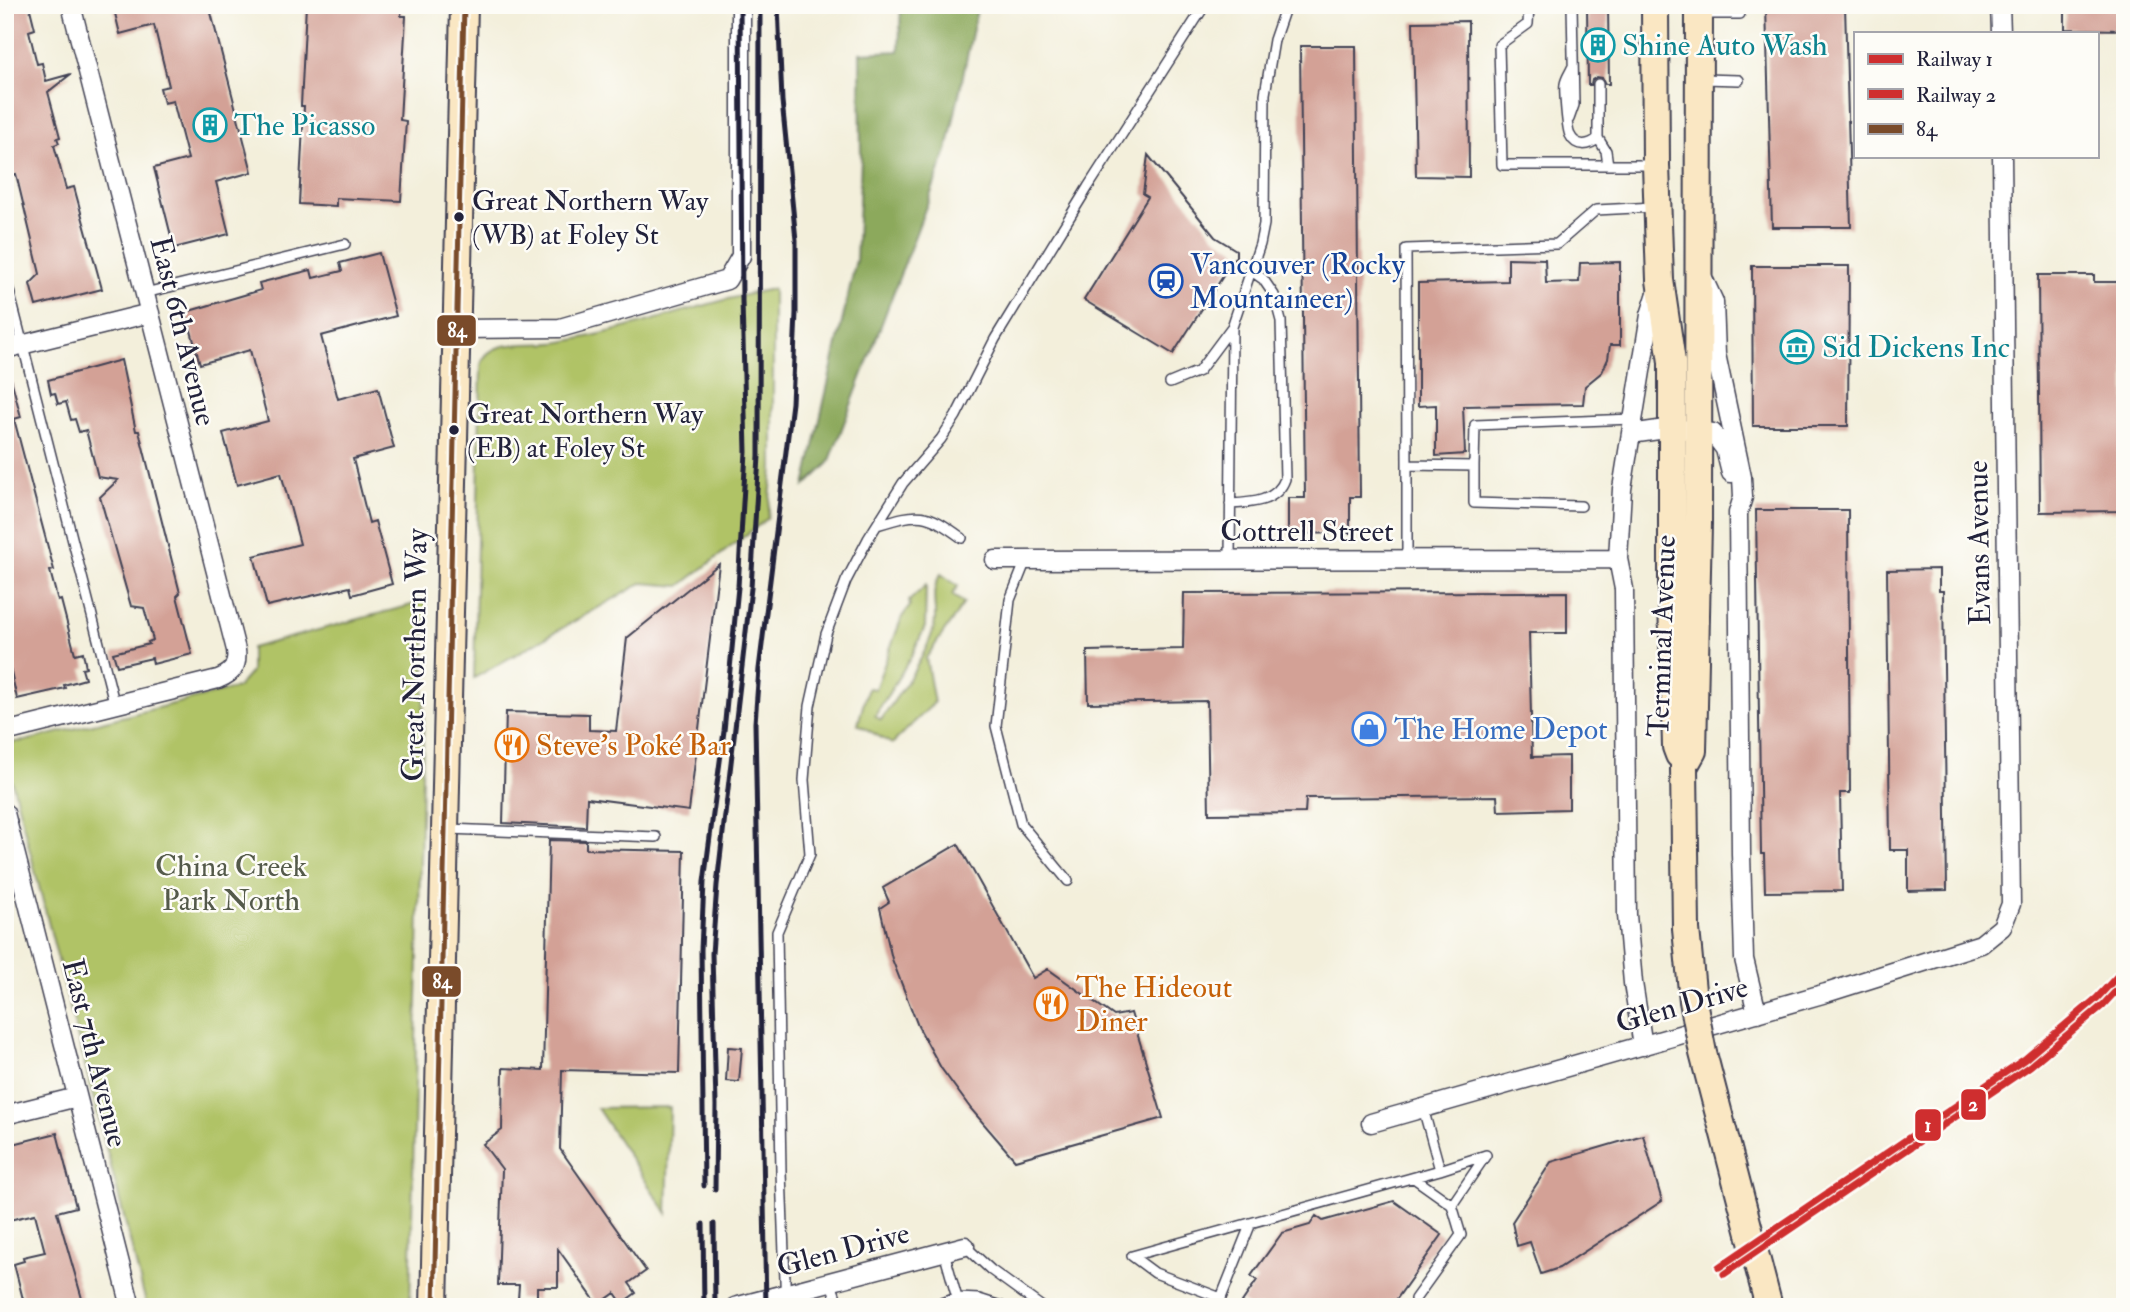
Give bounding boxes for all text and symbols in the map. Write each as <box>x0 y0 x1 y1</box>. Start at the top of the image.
building icon: Shine Auto Wash <box>1579 26 1617 64</box>
place label: Shine Auto Wash <box>1622 27 1828 64</box>
legend <box>1854 32 2098 158</box>
text: Railway 1 <box>1916 46 1993 73</box>
text: Railway 2 <box>1916 82 1996 109</box>
building icon: The Picasso <box>191 106 229 144</box>
place label: The Picasso <box>234 107 376 144</box>
text: 84 <box>1916 116 1939 143</box>
place label: Great Northern Way (WB) at Foley St <box>472 184 709 253</box>
marker: Great Northern Way (WB) at Foley St <box>452 210 466 224</box>
street label: East 6th Avenue <box>142 232 224 430</box>
place label: Vancouver (Rocky Mountaineer) <box>1190 246 1406 317</box>
station icon: Vancouver (Rocky Mountaineer) <box>1147 262 1185 300</box>
line badge: 84 <box>436 314 477 347</box>
text: 84 <box>447 319 468 343</box>
museum icon: Sid Dickens Inc <box>1778 328 1816 366</box>
place label: Sid Dickens Inc <box>1822 329 2010 366</box>
place label: Great Northern Way (EB) at Foley St <box>467 397 704 466</box>
marker: Great Northern Way (EB) at Foley St <box>447 423 461 437</box>
street label: Evans Avenue <box>1959 460 1999 626</box>
street label: Cottrell Street <box>1220 513 1394 550</box>
street label: Great Northern Way <box>394 527 436 782</box>
street label: Terminal Avenue <box>1640 534 1684 738</box>
shop icon: The Home Depot <box>1350 710 1388 748</box>
place label: The Home Depot <box>1394 711 1608 748</box>
restaurant icon: Steve's Poké Bar <box>493 726 531 764</box>
place label: Steve's Poké Bar <box>536 727 731 764</box>
park label: China Creek Park North <box>155 848 307 919</box>
street label: East 7th Avenue <box>54 955 136 1151</box>
line badge: 84 <box>421 965 462 998</box>
place label: The Hideout Diner <box>1076 969 1232 1040</box>
street label: Glen Drive <box>1612 969 1752 1041</box>
text: 84 <box>432 970 453 994</box>
restaurant icon: The Hideout Diner <box>1032 985 1070 1023</box>
line badge: 2 <box>1960 1088 1987 1121</box>
text: 2 <box>1968 1093 1978 1117</box>
line badge: 1 <box>1914 1108 1942 1142</box>
text: 1 <box>1925 1114 1932 1138</box>
street label: Glen Drive <box>773 1215 913 1285</box>

